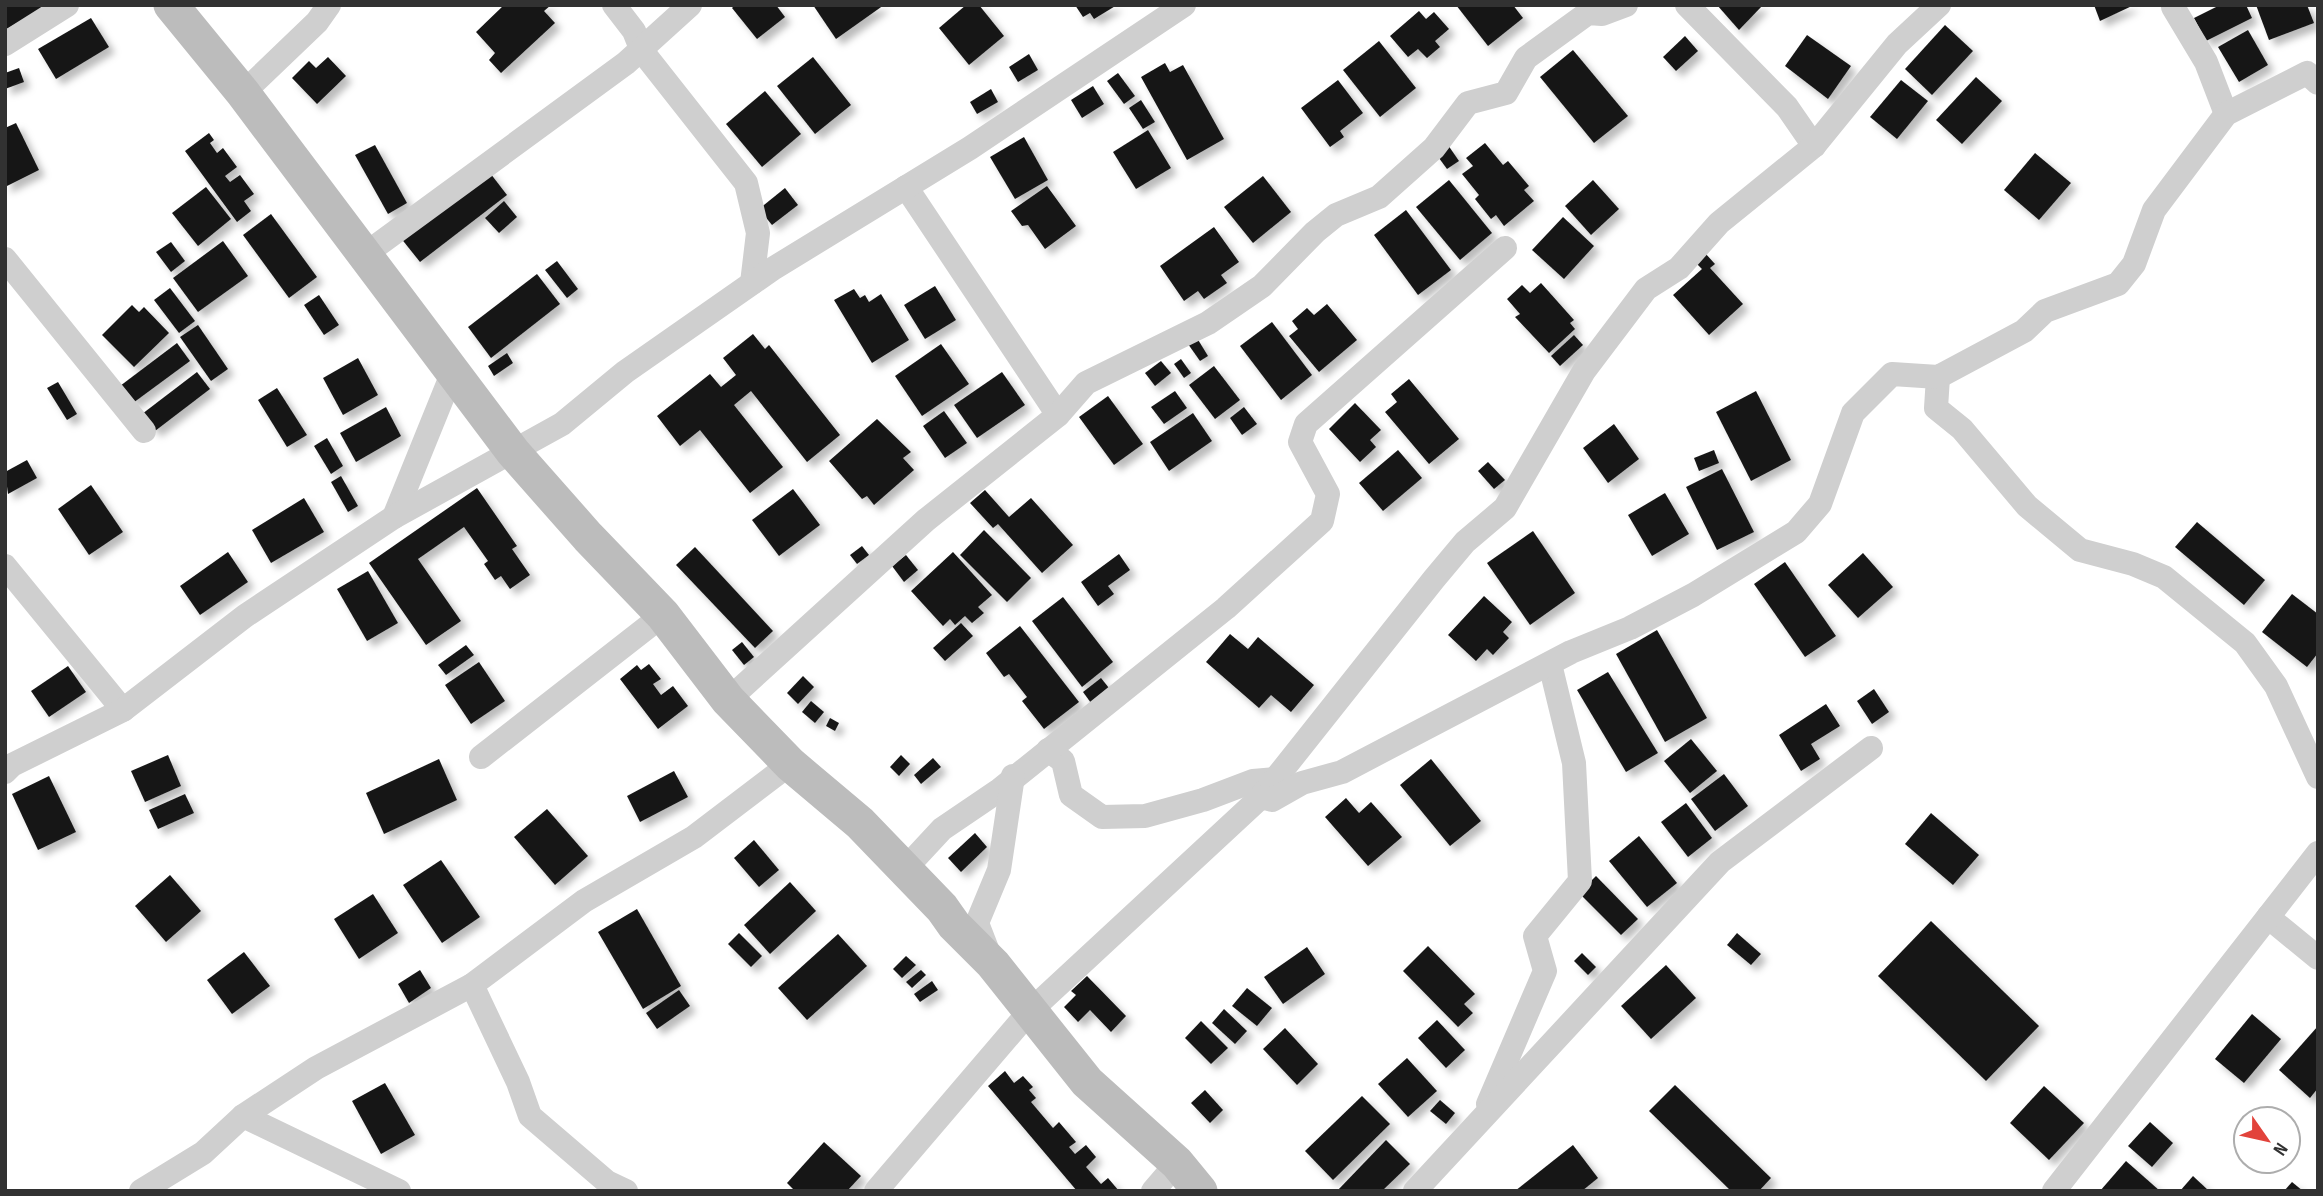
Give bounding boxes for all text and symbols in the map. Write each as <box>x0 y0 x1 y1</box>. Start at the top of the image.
north arrow <box>2232 1105 2302 1175</box>
text: N <box>2267 1138 2292 1159</box>

